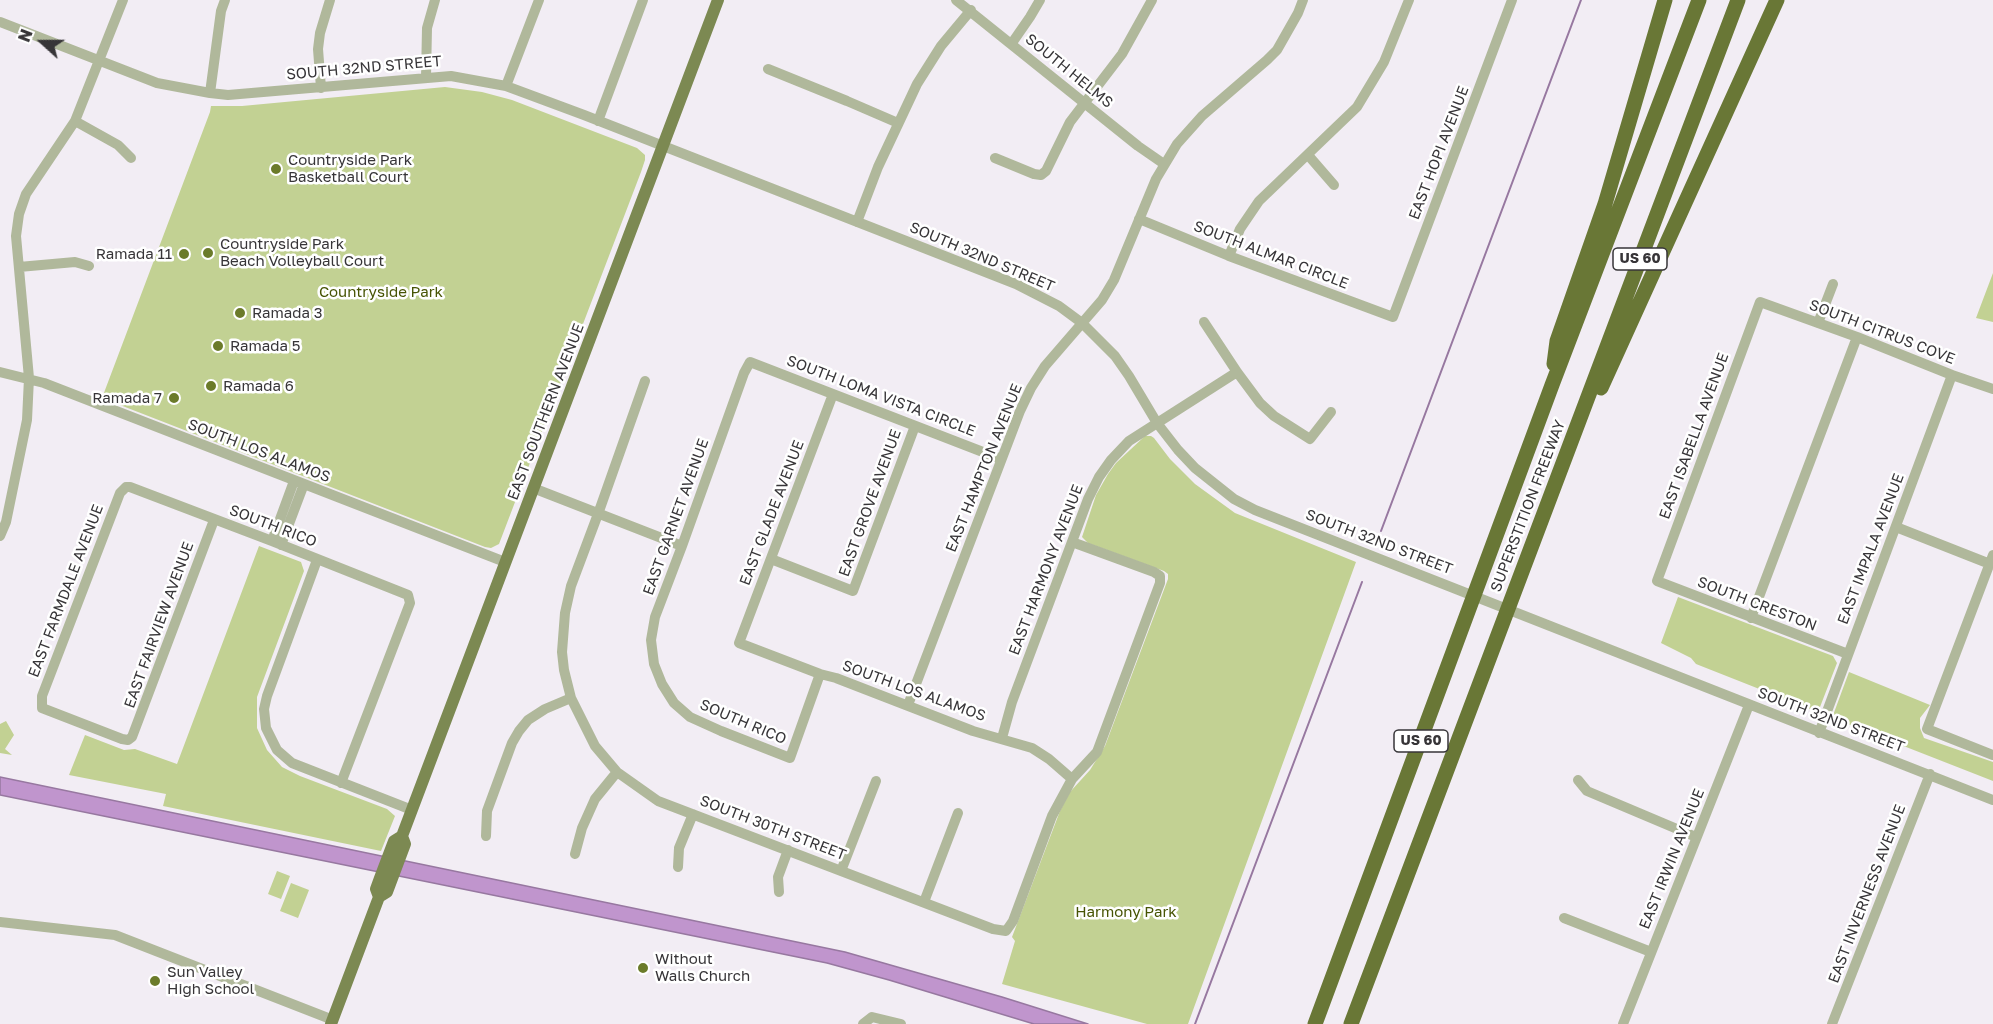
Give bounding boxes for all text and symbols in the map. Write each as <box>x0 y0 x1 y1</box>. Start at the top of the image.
north arrow <box>12 12 72 72</box>
text: N <box>14 26 37 45</box>
street label: SOUTH HELMS <box>1021 30 1117 112</box>
street label: SOUTH 32ND STREET <box>286 52 442 84</box>
street label: EAST HOPI AVENUE <box>1405 84 1473 222</box>
place label: Countryside Park Basketball Court <box>288 151 412 186</box>
marker: Countryside Park Basketball Court <box>269 162 283 176</box>
street label: SOUTH ALMAR CIRCLE <box>1191 217 1351 293</box>
street label: SOUTH 32ND STREET <box>907 218 1057 296</box>
place label: Countryside Park Beach Volleyball Court <box>220 235 384 270</box>
place label: Ramada 11 <box>96 245 172 263</box>
marker: Countryside Park Beach Volleyball Court <box>201 246 215 260</box>
marker: Ramada 11 <box>177 247 191 261</box>
road number: US 60 <box>1613 248 1667 270</box>
park label: Countryside Park <box>319 283 443 301</box>
street label: SOUTH CITRUS COVE <box>1806 296 1958 368</box>
place label: Ramada 3 <box>252 304 322 322</box>
marker: Ramada 3 <box>233 306 247 320</box>
street label: EAST SOUTHERN AVENUE <box>504 321 588 503</box>
place label: Ramada 5 <box>230 337 300 355</box>
marker: Ramada 5 <box>211 339 225 353</box>
street label: EAST ISABELLA AVENUE <box>1655 350 1733 522</box>
street label: SOUTH LOMA VISTA CIRCLE <box>784 352 978 440</box>
place label: Ramada 6 <box>223 377 294 395</box>
marker: Ramada 6 <box>204 379 218 393</box>
street label: EAST HAMPTON AVENUE <box>942 381 1026 555</box>
place label: Ramada 7 <box>92 389 162 407</box>
marker: Ramada 7 <box>167 391 181 405</box>
street label: SOUTH LOS ALAMOS <box>185 416 333 486</box>
street label: SUPERSTITION FREEWAY <box>1487 418 1569 594</box>
street label: EAST GROVE AVENUE <box>835 427 905 579</box>
street label: EAST GARNET AVENUE <box>639 436 713 598</box>
street label: EAST GLADE AVENUE <box>736 438 808 588</box>
street label: EAST IMPALA AVENUE <box>1834 471 1908 627</box>
street label: EAST HARMONY AVENUE <box>1005 482 1087 658</box>
street label: SOUTH RICO <box>227 501 319 551</box>
street label: EAST FARMDALE AVENUE <box>25 502 107 680</box>
street label: SOUTH 32ND STREET <box>1303 506 1455 578</box>
street label: EAST FAIRVIEW AVENUE <box>120 539 198 711</box>
street label: SOUTH CRESTON <box>1695 573 1819 635</box>
street label: SOUTH LOS ALAMOS <box>840 657 988 725</box>
street label: SOUTH 32ND STREET <box>1755 684 1907 756</box>
street label: SOUTH RICO <box>697 696 789 748</box>
road number: US 60 <box>1394 730 1448 752</box>
street label: EAST IRWIN AVENUE <box>1636 786 1708 932</box>
street label: SOUTH 30TH STREET <box>697 792 849 864</box>
street label: EAST INVERNESS AVENUE <box>1825 802 1909 986</box>
park label: Harmony Park <box>1075 903 1177 921</box>
place label: Without Walls Church <box>655 950 750 985</box>
marker: Without Walls Church <box>636 961 650 975</box>
place label: Sun Valley High School <box>167 963 254 998</box>
marker: Sun Valley High School <box>148 974 162 988</box>

